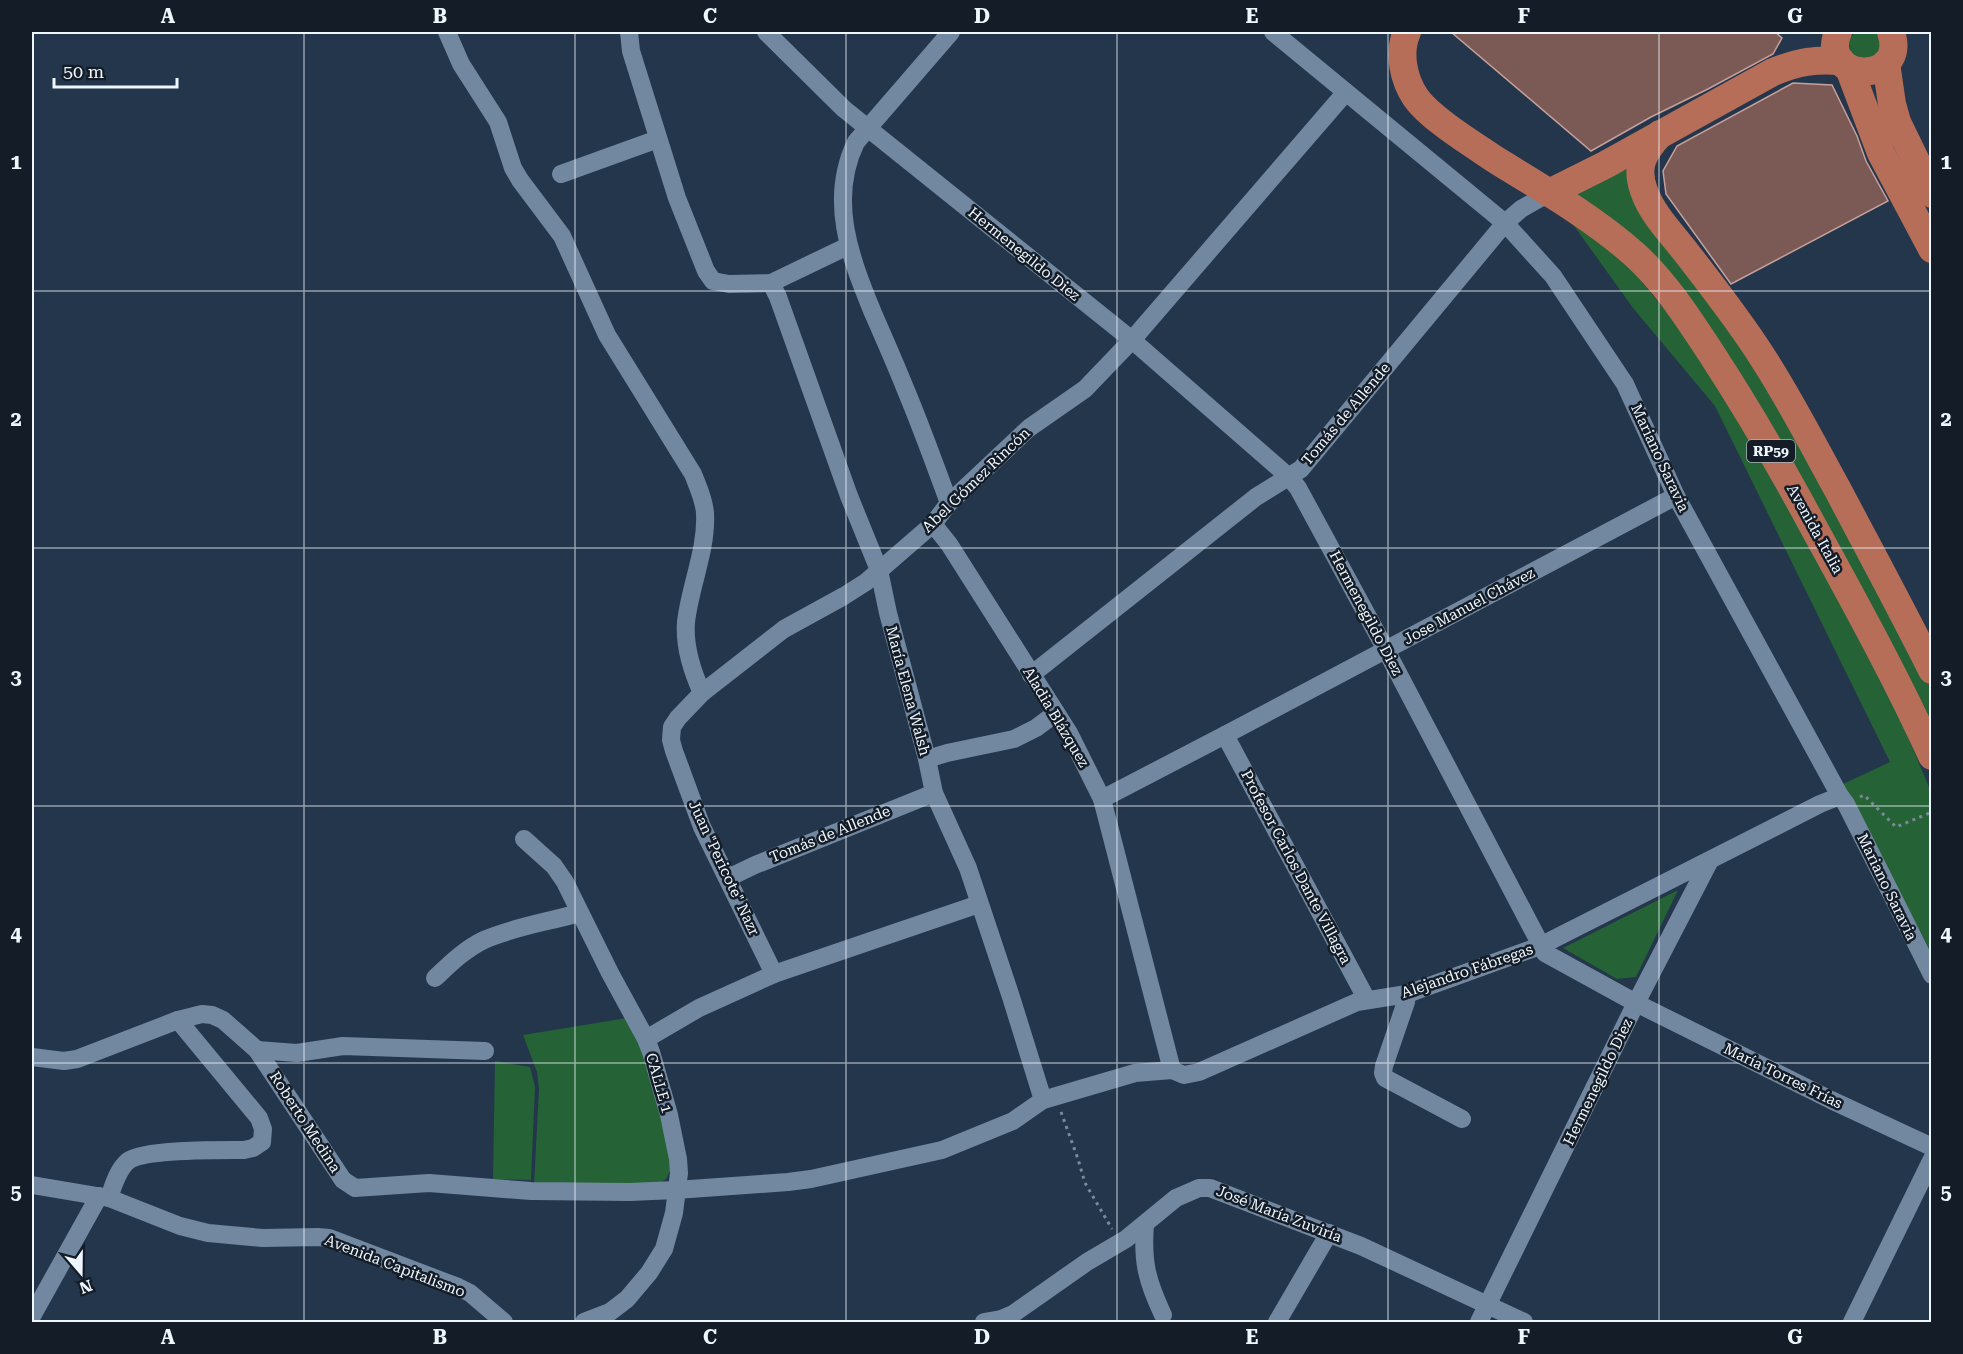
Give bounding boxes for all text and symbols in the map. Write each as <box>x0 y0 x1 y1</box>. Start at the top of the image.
text: A <box>161 4 176 28</box>
text: B <box>433 4 447 28</box>
text: C <box>703 4 717 28</box>
text: D <box>974 4 990 28</box>
text: E <box>1246 4 1259 28</box>
text: F <box>1518 4 1530 28</box>
text: G <box>1787 4 1803 28</box>
scale bar <box>54 51 177 89</box>
text: 50 m <box>63 61 104 82</box>
text: 1 <box>10 150 22 174</box>
text: 1 <box>1940 150 1952 174</box>
street label: Hermenegildo Diez <box>964 203 1084 305</box>
street label: Tomás de Allende <box>1298 359 1394 469</box>
street label: Mariano Saravia <box>1627 401 1693 515</box>
text: 2 <box>10 407 22 431</box>
text: 2 <box>1940 407 1952 431</box>
street label: Abel Gómez Rincón <box>918 424 1034 536</box>
road number: RP59 <box>1747 440 1795 462</box>
street label: Avenida Italia <box>1783 481 1847 577</box>
street label: Hermenegildo Diez <box>1326 548 1406 678</box>
street label: Jose Manuel Chávez <box>1400 564 1538 648</box>
street label: María Elena Walsh <box>882 624 934 758</box>
street label: Aladia Blázquez <box>1019 664 1093 770</box>
text: 3 <box>10 665 22 689</box>
text: 3 <box>1940 665 1952 689</box>
street label: Profesor Carlos Dante Villagra <box>1237 767 1355 967</box>
street label: Juan "Pericote" Nazr <box>685 798 763 938</box>
street label: Tomás de Allende <box>767 802 893 866</box>
street label: Mariano Saravia <box>1853 830 1921 944</box>
text: 4 <box>10 922 22 946</box>
text: 4 <box>1940 922 1952 946</box>
street label: Alejandro Fábregas <box>1399 940 1535 1002</box>
street label: Hermenegildo Diez <box>1560 1016 1636 1148</box>
street label: María Torres Frías <box>1721 1039 1845 1113</box>
street label: CALLE 1 <box>642 1051 676 1115</box>
street label: Roberto Medina <box>266 1068 344 1176</box>
text: 5 <box>10 1180 22 1204</box>
text: 5 <box>1940 1180 1952 1204</box>
street label: José María Zuviría <box>1214 1182 1344 1246</box>
street label: Avenida Capitalismo <box>322 1231 468 1301</box>
north arrow <box>51 1243 111 1303</box>
text: N <box>77 1276 95 1298</box>
text: A <box>161 1325 176 1349</box>
text: B <box>433 1325 447 1349</box>
text: C <box>703 1325 717 1349</box>
text: D <box>974 1325 990 1349</box>
text: E <box>1246 1325 1259 1349</box>
text: F <box>1518 1325 1530 1349</box>
text: G <box>1787 1325 1803 1349</box>

